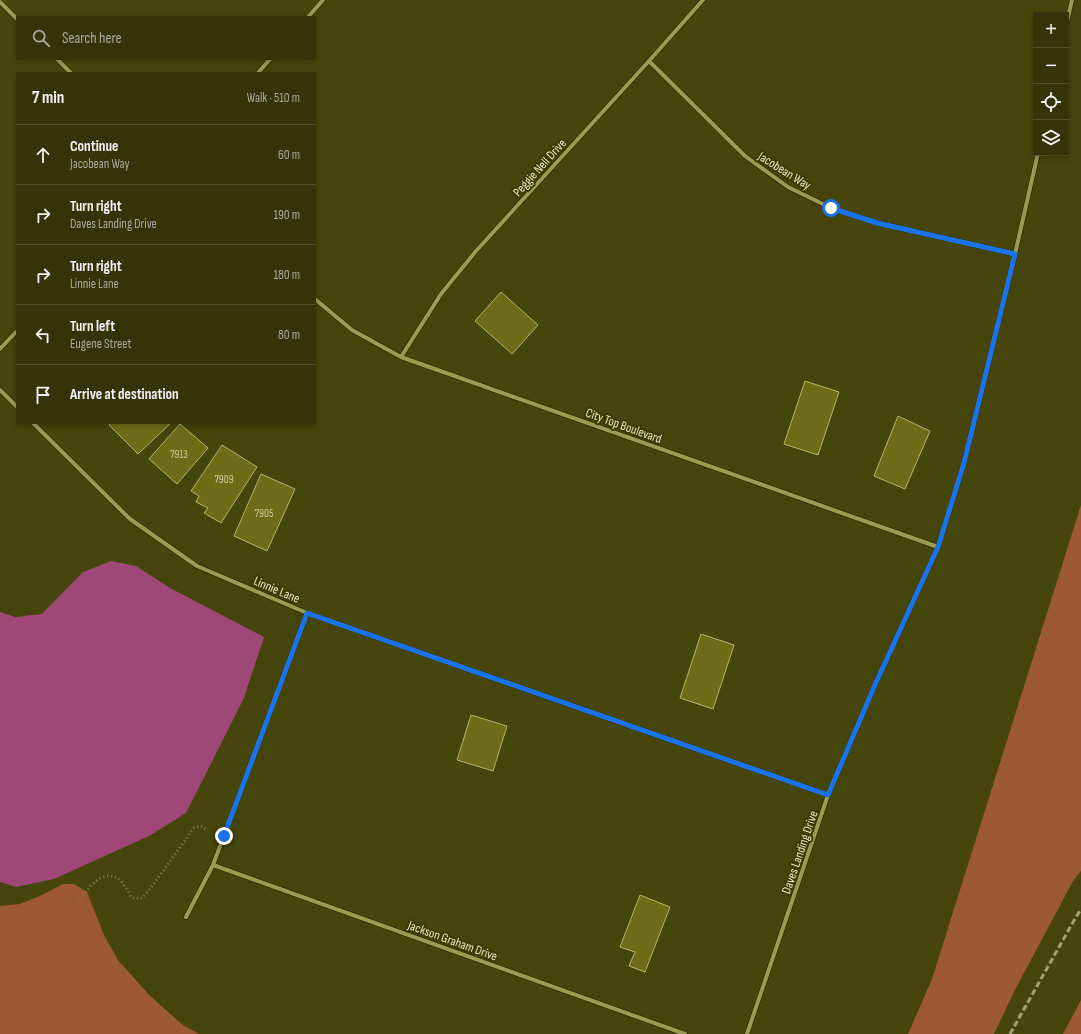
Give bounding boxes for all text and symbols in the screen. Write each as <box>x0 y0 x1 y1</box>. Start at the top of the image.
map controls <box>1033 12 1069 156</box>
button: + <box>1033 12 1069 48</box>
search box <box>16 16 316 60</box>
icon: search <box>30 27 52 49</box>
text: Search here <box>62 29 122 48</box>
button: − <box>1033 48 1069 84</box>
button: locate <box>1033 84 1069 120</box>
text: 7 min <box>32 88 64 108</box>
text: Walk · 510 m <box>247 90 300 106</box>
button: layers <box>1033 120 1069 156</box>
street label: Peggie Nell Drive <box>510 135 570 200</box>
text: Continue <box>70 137 119 156</box>
icon: ahead <box>32 144 54 166</box>
text: 60 m <box>278 147 300 163</box>
street label: Jacobean Way <box>754 148 814 193</box>
text: Jacobean Way <box>70 156 130 172</box>
text: Turn right <box>70 197 122 216</box>
route start <box>822 199 840 217</box>
icon: right <box>32 204 54 226</box>
text: 190 m <box>273 207 300 223</box>
text: Daves Landing Drive <box>70 216 157 232</box>
text: Turn right <box>70 257 122 276</box>
icon: right <box>32 264 54 286</box>
text: 180 m <box>274 267 300 283</box>
text: Linnie Lane <box>70 276 119 292</box>
text: Turn left <box>70 317 115 336</box>
icon: left <box>32 324 54 346</box>
text: 80 m <box>278 327 300 343</box>
text: Eugene Street <box>70 336 131 352</box>
icon: arrive <box>32 384 54 406</box>
text: Arrive at destination <box>70 385 179 404</box>
street label: City Top Boulevard <box>583 405 664 447</box>
house number: 7913 <box>170 448 188 461</box>
house number: 7909 <box>214 473 234 486</box>
house number: 7905 <box>255 507 273 520</box>
street label: Linnie Lane <box>251 573 302 607</box>
street label: Daves Landing Drive <box>778 809 822 896</box>
route end <box>215 827 233 845</box>
street label: Jackson Graham Drive <box>405 917 500 965</box>

